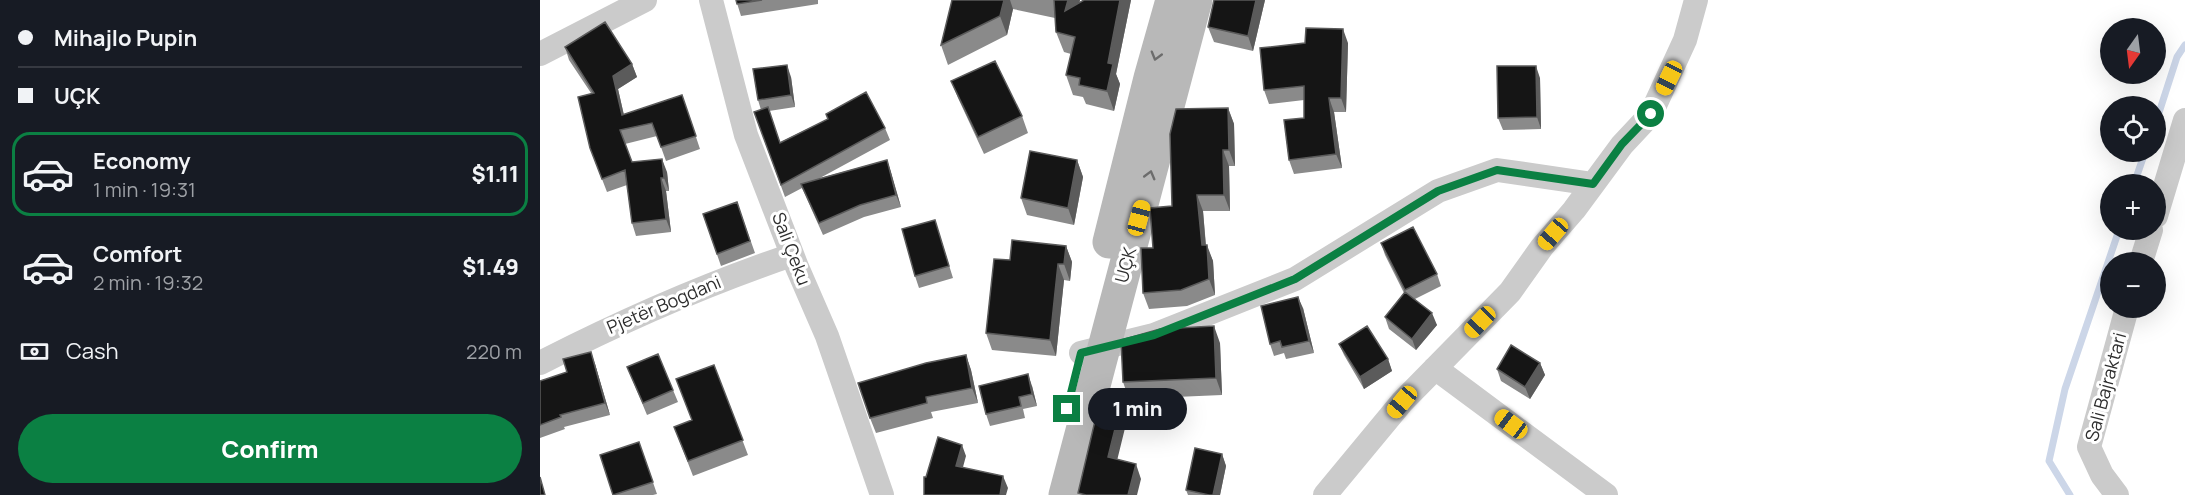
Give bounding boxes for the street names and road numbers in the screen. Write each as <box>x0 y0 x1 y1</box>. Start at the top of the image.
street label: Sali Çeku <box>767 209 817 288</box>
street label: UÇK <box>1109 244 1141 285</box>
street label: Pjetër Bogdani <box>603 269 724 339</box>
street label: Sali Bajraktari <box>2079 330 2131 444</box>

